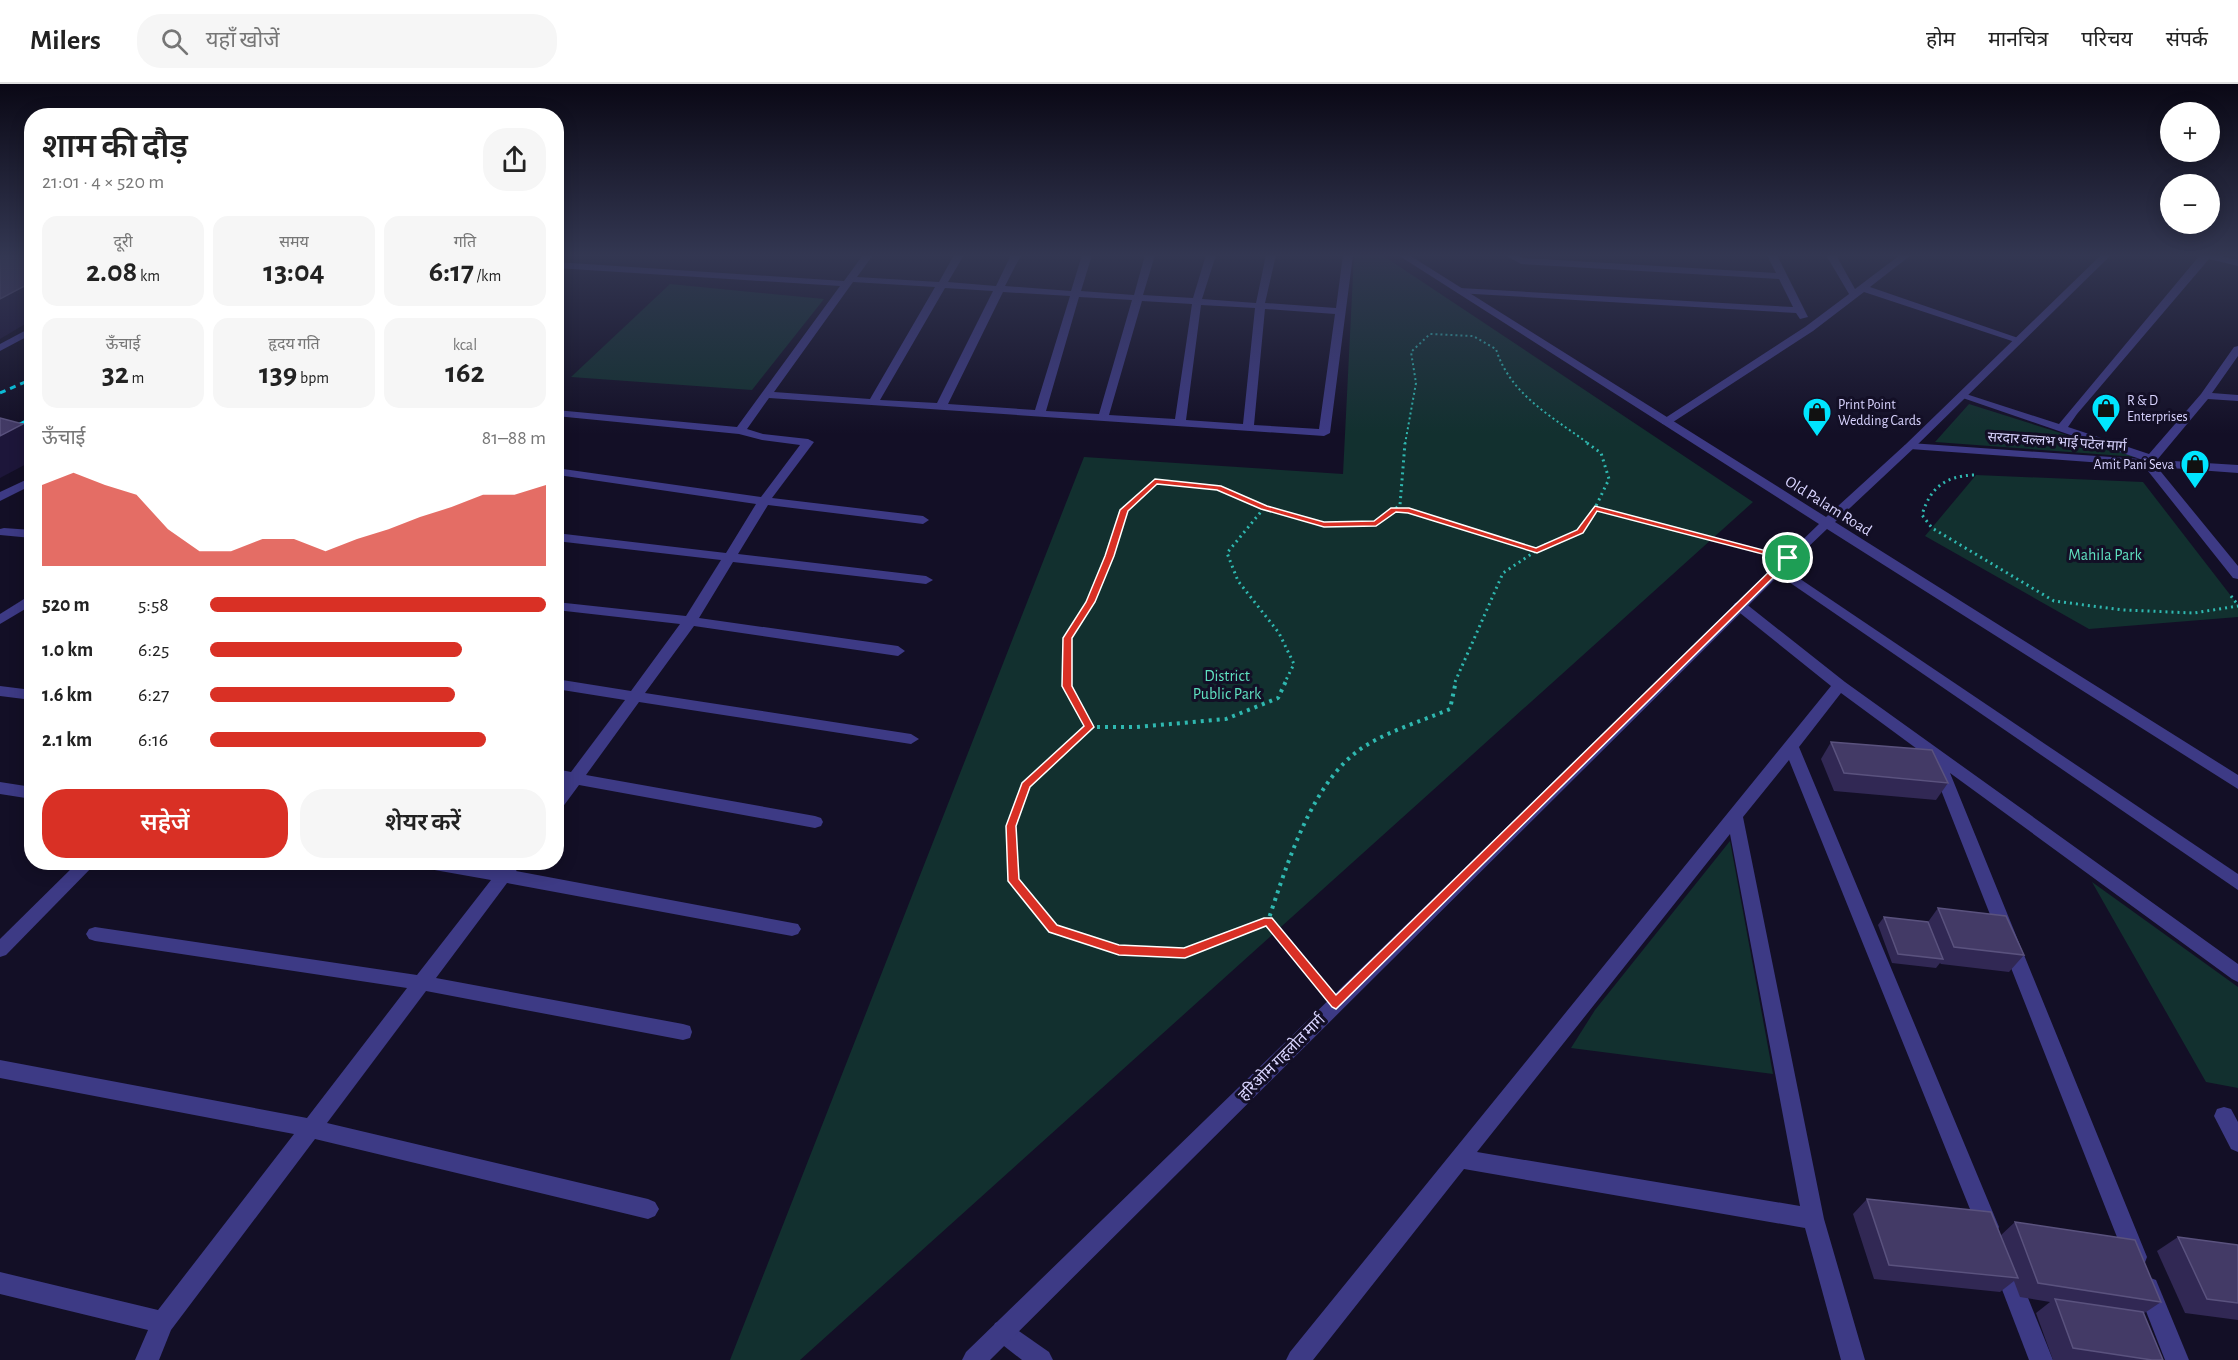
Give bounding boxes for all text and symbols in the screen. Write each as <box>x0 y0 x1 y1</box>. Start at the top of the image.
search box <box>137 14 557 68</box>
icon: search <box>158 25 191 58</box>
text: Milers <box>30 27 101 55</box>
text: यहाँ खोजें <box>206 29 280 51</box>
text: होम <box>1926 29 1955 50</box>
text: मानचित्र <box>1988 29 2048 50</box>
text: परिचय <box>2081 29 2133 50</box>
text: संपर्क <box>2166 29 2208 50</box>
map controls <box>2160 102 2220 234</box>
button: + <box>2160 102 2220 162</box>
button: share <box>483 128 546 191</box>
text: शाम की दौड़ <box>42 131 188 164</box>
text: 21:01 · 4 × 520 m <box>42 172 164 192</box>
button: − <box>2160 174 2220 234</box>
text: दूरी <box>113 234 133 250</box>
text: समय <box>279 234 309 250</box>
text: गति <box>454 234 476 250</box>
text: 2.08 <box>86 257 137 287</box>
text: 13:04 <box>263 257 325 287</box>
text: 6:17 <box>429 257 474 287</box>
text: km <box>137 268 160 284</box>
text: /km <box>474 268 501 284</box>
text: ऊँचाई <box>106 336 140 352</box>
text: हृदय गति <box>268 336 320 352</box>
text: kcal <box>453 337 477 353</box>
text: 162 <box>445 358 485 388</box>
text: 32 <box>102 359 129 389</box>
text: 139 <box>259 359 297 389</box>
text: m <box>129 370 144 386</box>
text: bpm <box>297 370 329 386</box>
shop icon: R & D Enterprises <box>2090 392 2122 434</box>
place label: R & D Enterprises <box>2127 394 2188 424</box>
shop icon: Print Point Wedding Cards <box>1801 396 1833 438</box>
place label: Print Point Wedding Cards <box>1838 398 1921 428</box>
street label: सरदार वल्लभ भाई पटेल मार्ग <box>1987 427 2128 454</box>
text: ऊँचाई <box>42 428 85 448</box>
text: 81–88 m <box>482 428 546 448</box>
shop icon: Amit Pani Seva <box>2179 448 2211 490</box>
place label: Amit Pani Seva <box>2094 458 2175 472</box>
street label: Old Palam Road <box>1782 473 1875 539</box>
pin <box>1762 532 1813 583</box>
icon: arrive <box>1771 541 1804 574</box>
park label: Mahila Park <box>2068 547 2143 563</box>
text: 520 m <box>42 595 90 615</box>
text: 5:58 <box>138 595 169 615</box>
text: 1.0 km <box>42 640 93 660</box>
text: 6:25 <box>138 640 169 660</box>
park label: District Public Park <box>1193 668 1262 702</box>
text: 1.6 km <box>42 685 93 705</box>
text: 6:27 <box>138 685 169 705</box>
text: 2.1 km <box>42 730 92 750</box>
text: 6:16 <box>138 730 168 750</box>
button: सहेजें <box>42 789 288 858</box>
button: शेयर करें <box>300 789 546 858</box>
street label: हरिओम गहलोत मार्ग <box>1234 1009 1329 1104</box>

